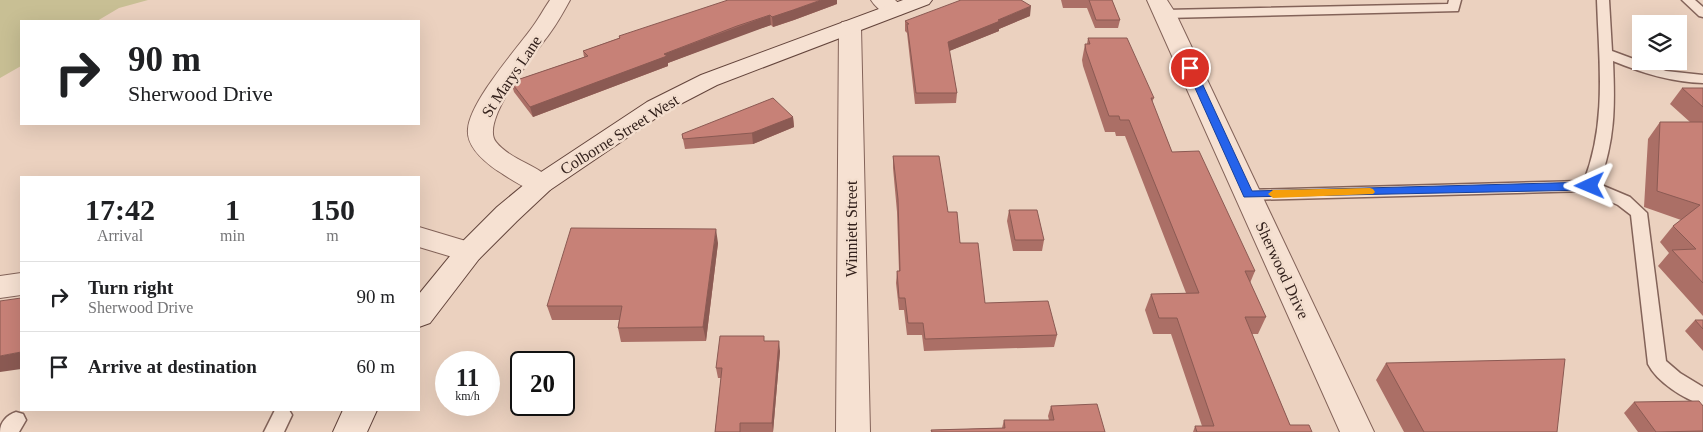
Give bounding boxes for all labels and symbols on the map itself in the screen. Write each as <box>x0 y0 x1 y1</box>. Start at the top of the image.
street label: St Marys Lane <box>478 32 546 121</box>
pin <box>1169 47 1211 89</box>
street label: Colborne Street West <box>557 91 682 178</box>
position arrow <box>1563 159 1615 211</box>
street label: Winniett Street <box>843 180 860 277</box>
street label: Sherwood Drive <box>1253 219 1313 322</box>
speed limit sign: 20 <box>510 351 575 416</box>

